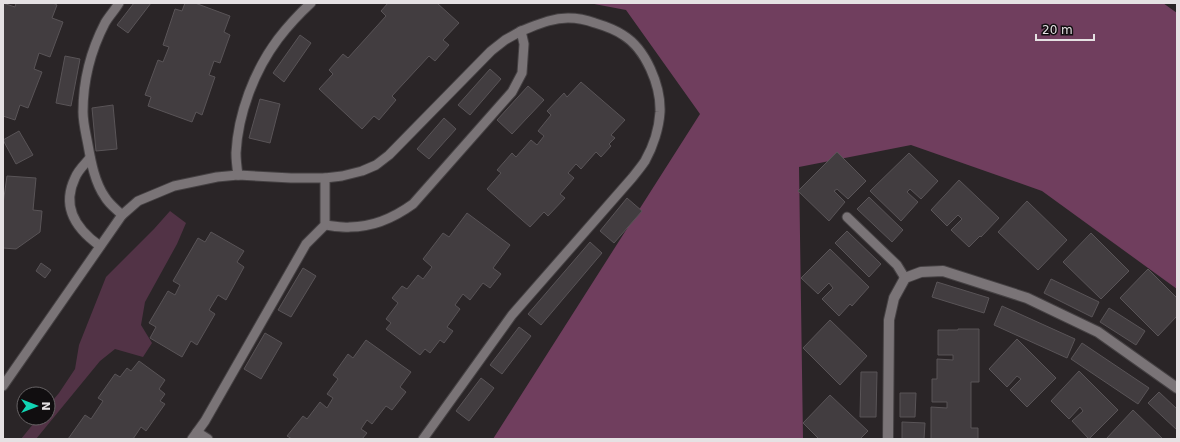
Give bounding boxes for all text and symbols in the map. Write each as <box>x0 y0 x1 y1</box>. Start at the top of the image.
scale bar <box>1036 16 1094 42</box>
text: 20 m <box>1042 23 1073 37</box>
north arrow <box>16 386 56 426</box>
text: N <box>39 401 52 411</box>

